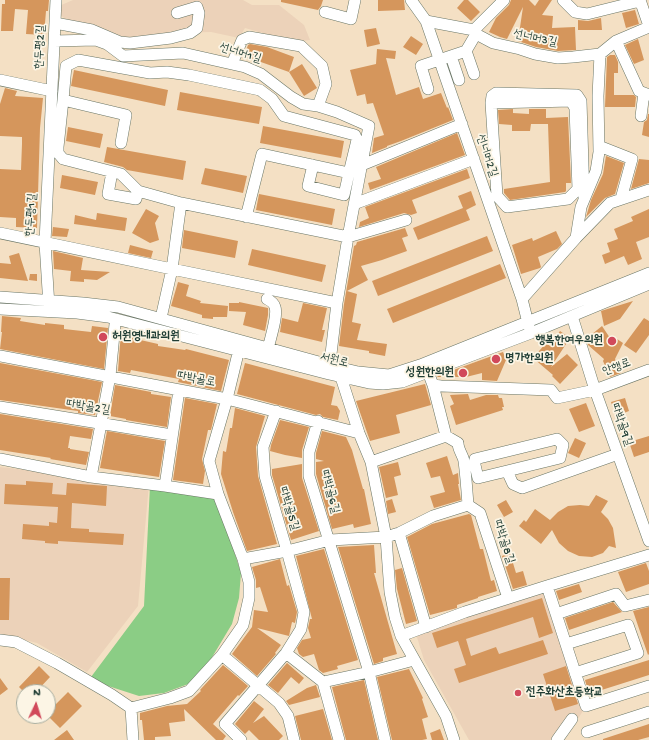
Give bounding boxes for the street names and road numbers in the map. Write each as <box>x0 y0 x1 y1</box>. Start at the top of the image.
street label: 한두평2길 <box>33 24 49 70</box>
street label: 선너머3길 <box>512 27 558 51</box>
street label: 선너머1길 <box>217 41 263 67</box>
street label: 선너머2길 <box>472 133 500 179</box>
street label: 한두평1길 <box>23 193 41 237</box>
street label: 서원로 <box>318 351 350 371</box>
street label: 안행로 <box>601 356 633 380</box>
street label: 따박골로 <box>176 369 216 391</box>
street label: 따박골2길 <box>65 397 111 419</box>
street label: 따박골9길 <box>607 402 635 448</box>
street label: 따박골6길 <box>316 469 342 515</box>
street label: 따박골5길 <box>275 485 301 533</box>
street label: 따박골8길 <box>489 518 517 566</box>

